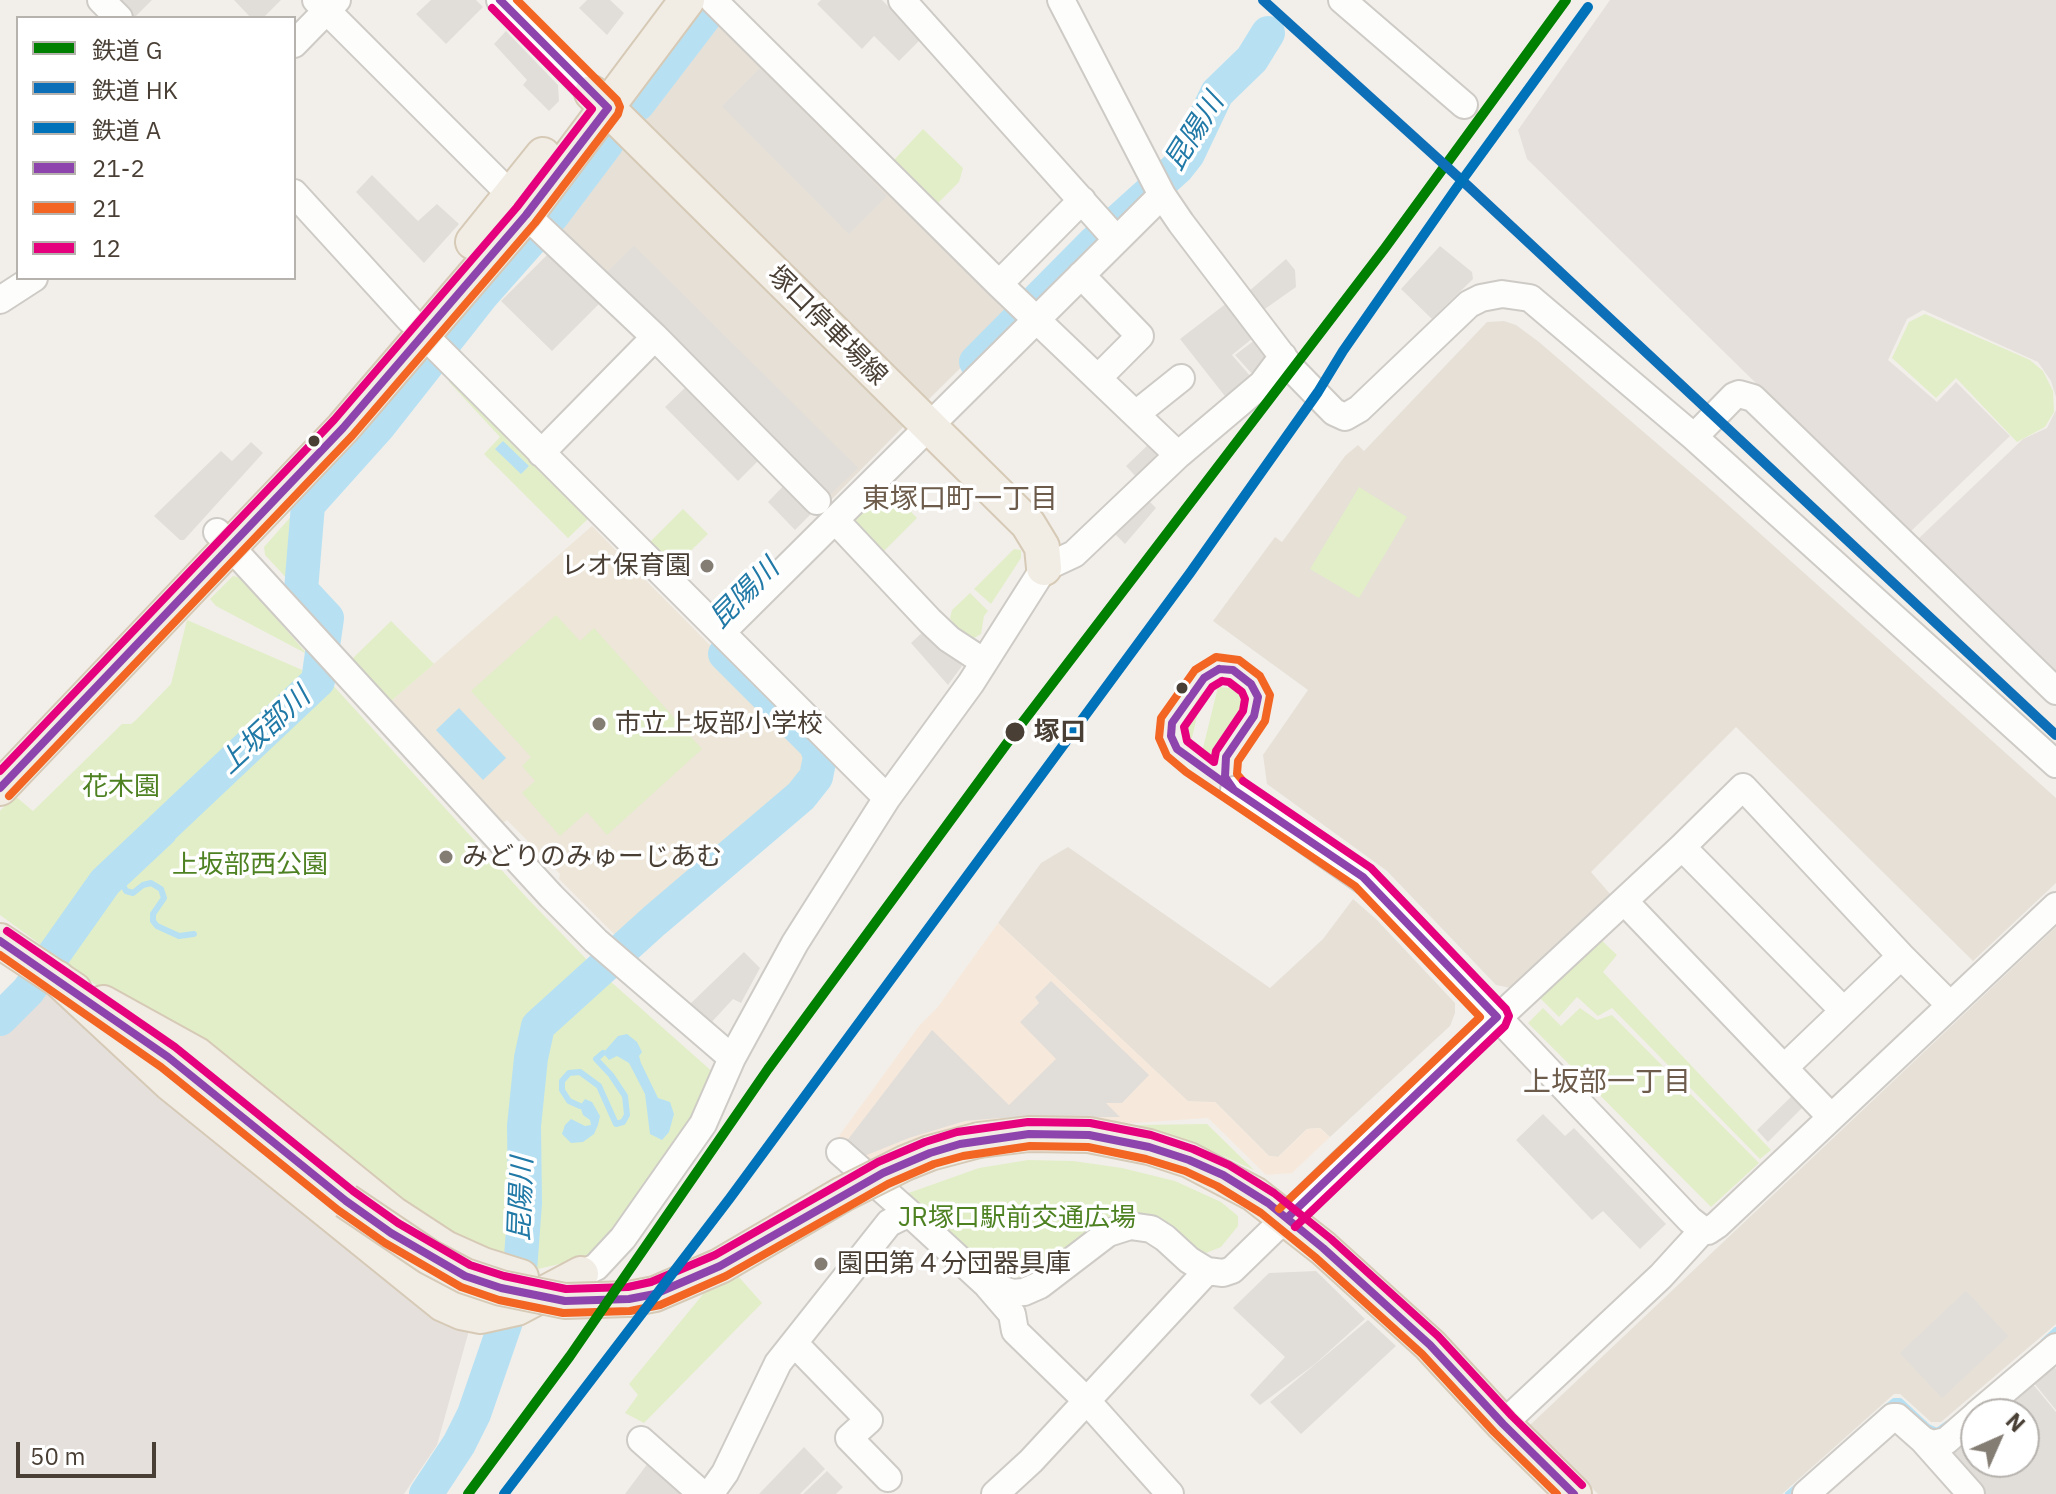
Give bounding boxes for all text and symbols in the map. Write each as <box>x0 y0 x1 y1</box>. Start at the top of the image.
legend <box>16 16 296 280</box>
text: 鉄道 G <box>92 34 162 66</box>
text: 鉄道 HK <box>92 74 178 106</box>
water label: 昆陽川 <box>1158 87 1232 177</box>
text: 鉄道 A <box>92 114 161 146</box>
text: 21-2 <box>92 152 145 184</box>
text: 21 <box>92 192 121 224</box>
text: 12 <box>92 232 121 264</box>
street label: 塚口停車場線 <box>761 260 893 392</box>
unlabelled marker <box>306 433 322 449</box>
district label: 東塚口町一丁目 <box>862 483 1058 517</box>
place label: レオ保育園 <box>561 550 691 582</box>
water label: 昆陽川 <box>703 552 787 636</box>
marker: レオ保育園 <box>698 557 716 575</box>
unlabelled marker <box>1174 680 1190 696</box>
water label: 上坂部川 <box>213 681 317 781</box>
place label: 市立上坂部小学校 <box>615 708 823 740</box>
marker: 市立上坂部小学校 <box>590 715 608 733</box>
place label: 塚口 <box>1034 716 1086 748</box>
marker: 塚口 <box>1003 720 1027 744</box>
park label: 花木園 <box>82 771 160 803</box>
place label: みどりのみゅーじあむ <box>462 841 722 873</box>
marker: みどりのみゅーじあむ <box>437 848 455 866</box>
park label: 上坂部西公園 <box>172 849 328 881</box>
district label: 上坂部一丁目 <box>1523 1066 1691 1100</box>
water label: 昆陽川 <box>504 1156 540 1242</box>
park label: JR塚口駅前交通広場 <box>898 1202 1136 1234</box>
place label: 園田第４分団器具庫 <box>837 1248 1071 1280</box>
marker: 園田第４分団器具庫 <box>812 1255 830 1273</box>
north arrow <box>1960 1398 2040 1478</box>
text: N <box>2000 1406 2032 1438</box>
scale bar <box>20 1426 160 1476</box>
text: 50 m <box>30 1440 85 1472</box>

